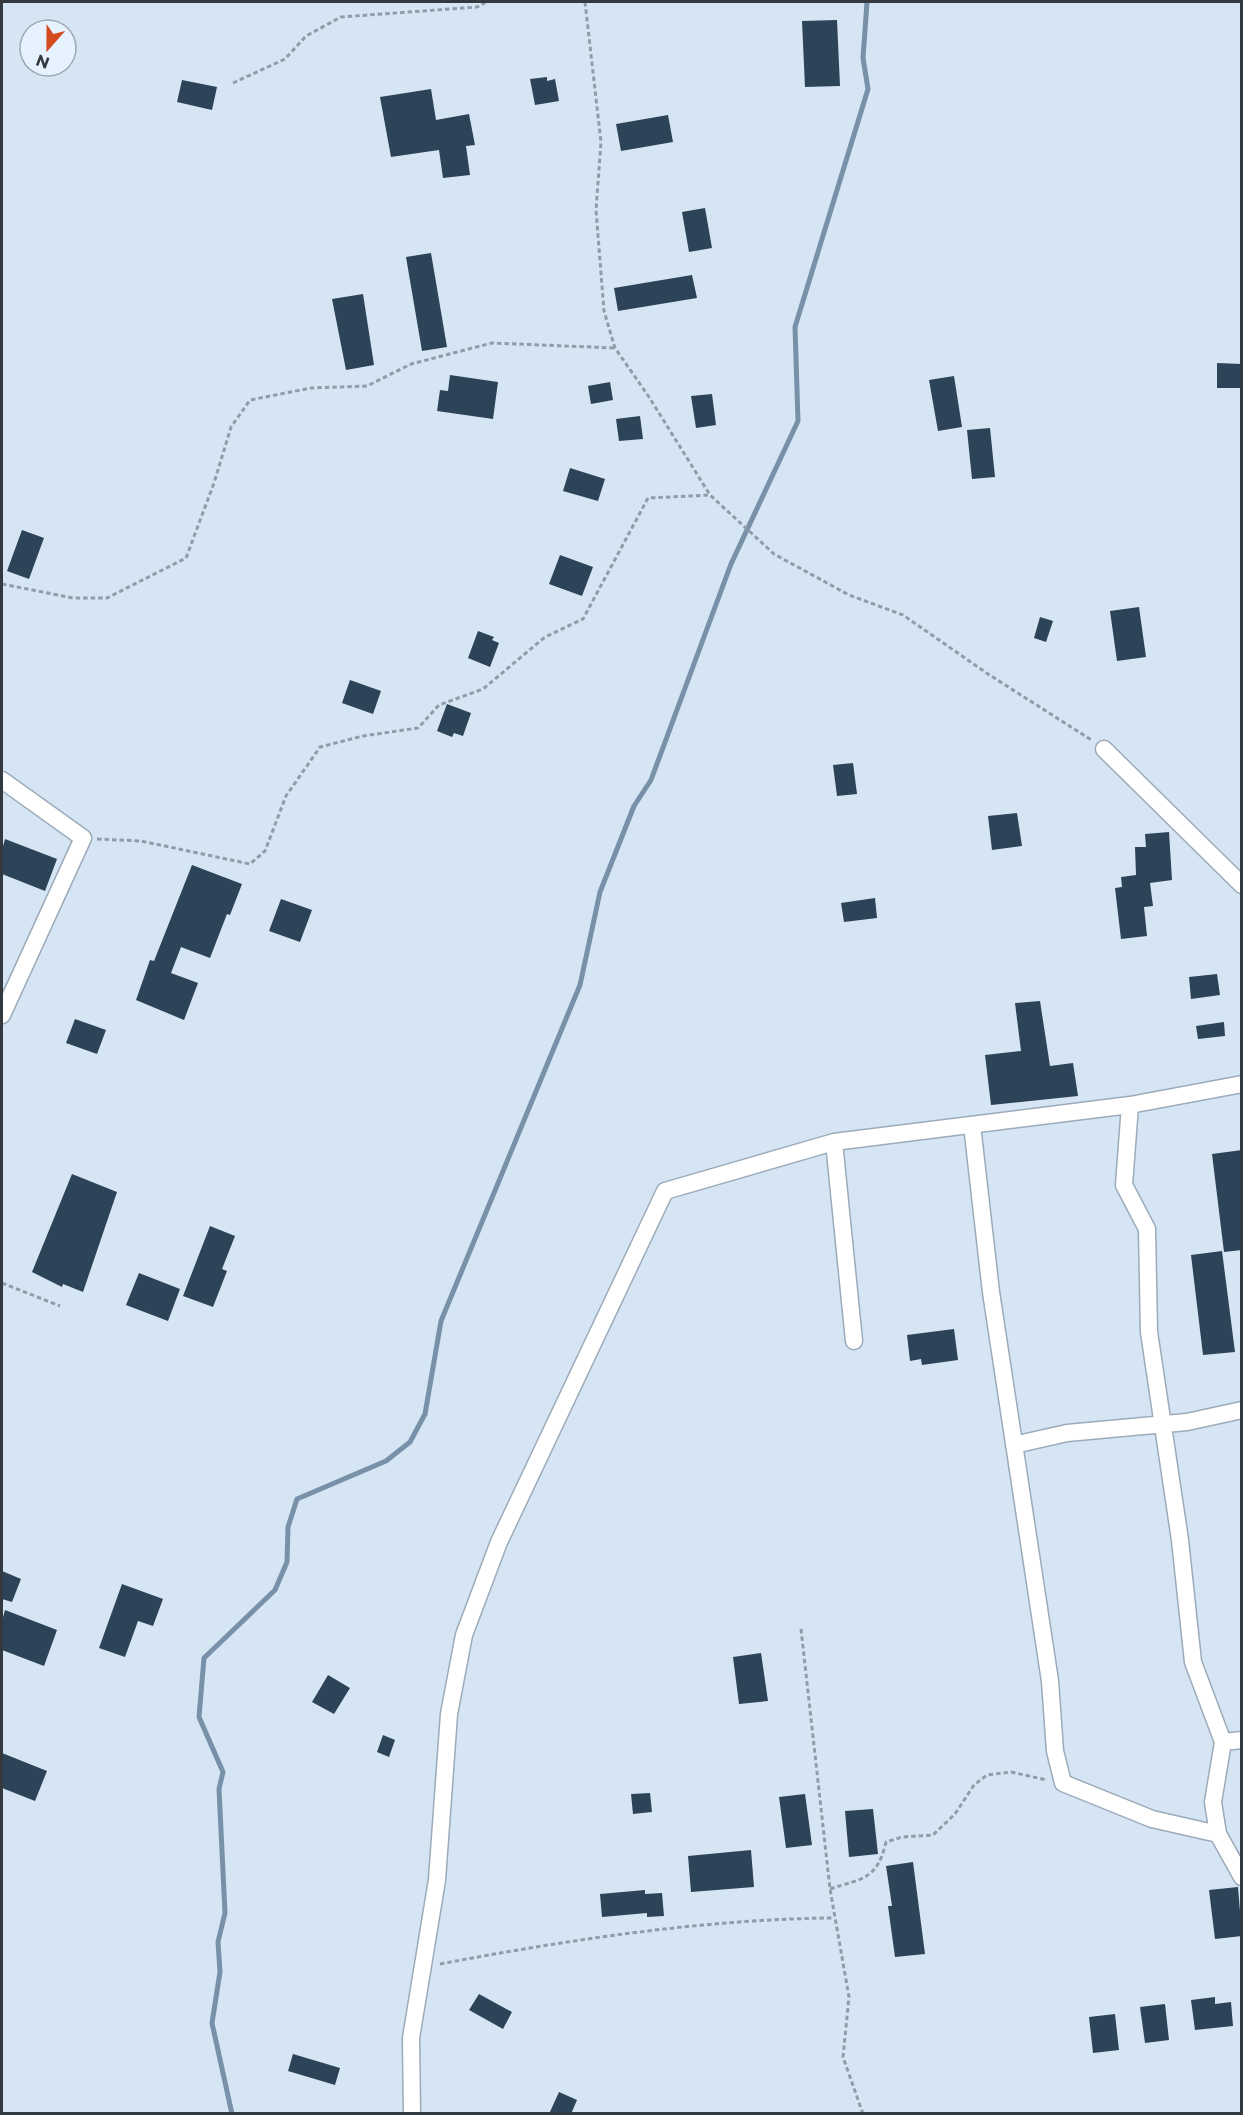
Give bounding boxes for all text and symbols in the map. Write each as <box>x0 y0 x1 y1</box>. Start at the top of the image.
north arrow <box>18 18 78 78</box>
text: N <box>33 50 52 73</box>

